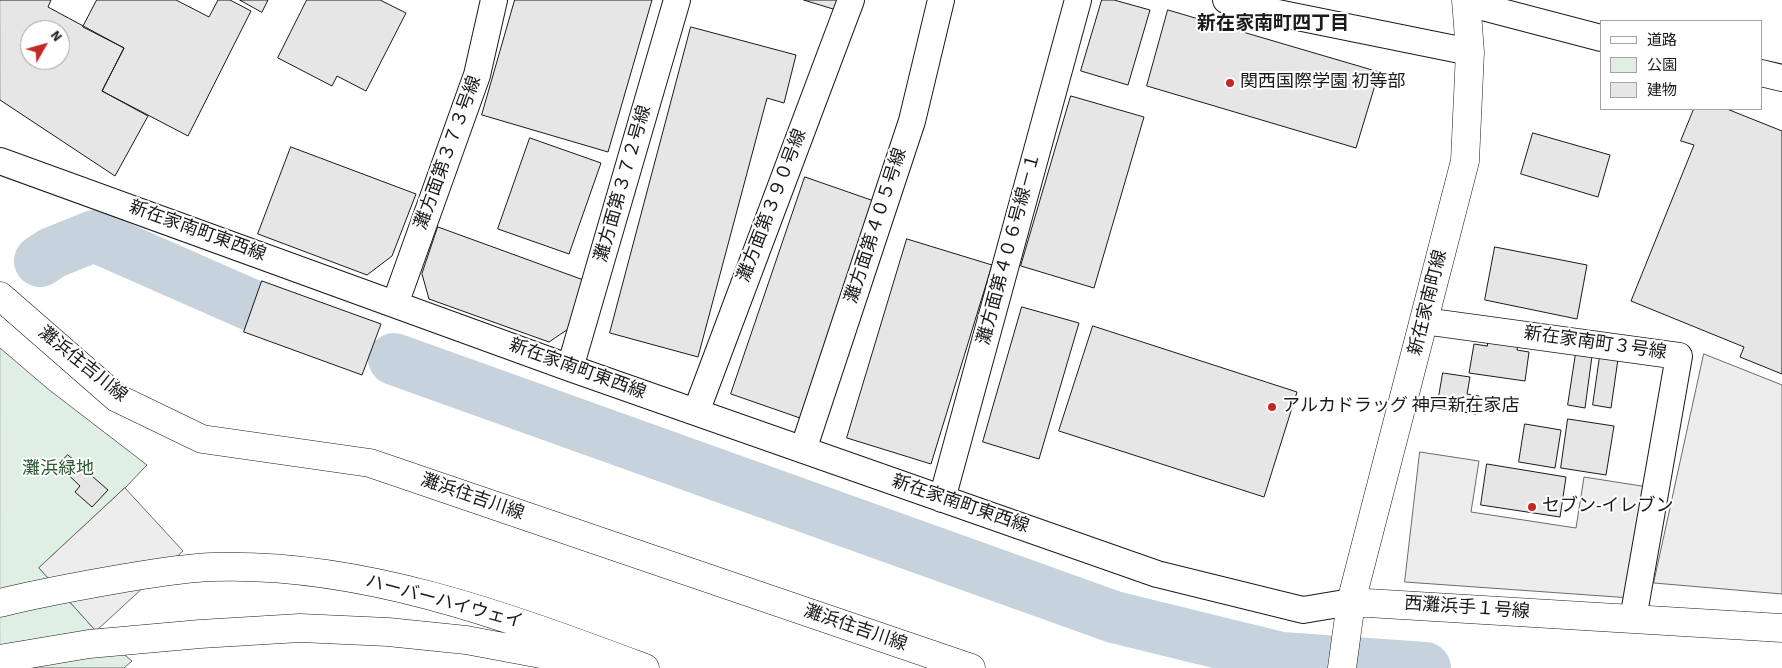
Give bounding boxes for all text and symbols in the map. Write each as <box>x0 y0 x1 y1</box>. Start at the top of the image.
district label: 新在家南町四丁目 <box>1197 14 1349 36</box>
north arrow <box>20 20 70 70</box>
legend <box>1600 20 1762 110</box>
text: N <box>45 27 67 46</box>
text: 道路 <box>1647 30 1677 51</box>
text: 公園 <box>1647 55 1677 76</box>
place label: 関西国際学園 初等部 <box>1240 72 1406 94</box>
street label: 灘方面第３７３号線 <box>411 73 487 233</box>
marker: 関西国際学園 初等部 <box>1224 77 1236 89</box>
text: 建物 <box>1647 80 1677 101</box>
street label: 灘方面第３７２号線 <box>591 103 657 265</box>
street label: 灘方面第３９０号線 <box>734 127 812 285</box>
street label: 灘方面第４０５号線 <box>842 146 912 306</box>
street label: 灘方面第４０６号線－１ <box>974 151 1046 347</box>
street label: 新在家南町東西線 <box>126 197 268 267</box>
street label: 新在家南町線 <box>1405 248 1453 358</box>
street label: 灘浜住吉川線 <box>33 323 131 407</box>
street label: 新在家南町３号線 <box>1522 323 1668 365</box>
street label: 新在家南町東西線 <box>506 335 648 405</box>
place label: アルカドラッグ 神戸新在家店 <box>1282 396 1520 418</box>
marker: アルカドラッグ 神戸新在家店 <box>1266 401 1278 413</box>
park label: 灘浜緑地 <box>22 459 94 481</box>
street label: 灘浜住吉川線 <box>417 470 527 526</box>
street label: 新在家南町東西線 <box>888 471 1032 539</box>
place label: セブン-イレブン <box>1542 496 1674 518</box>
marker: セブン-イレブン <box>1526 501 1538 513</box>
street label: ハーバーハイウェイ <box>363 572 525 634</box>
street label: 西灘浜手１号線 <box>1403 594 1531 624</box>
street label: 灘浜住吉川線 <box>800 601 910 657</box>

